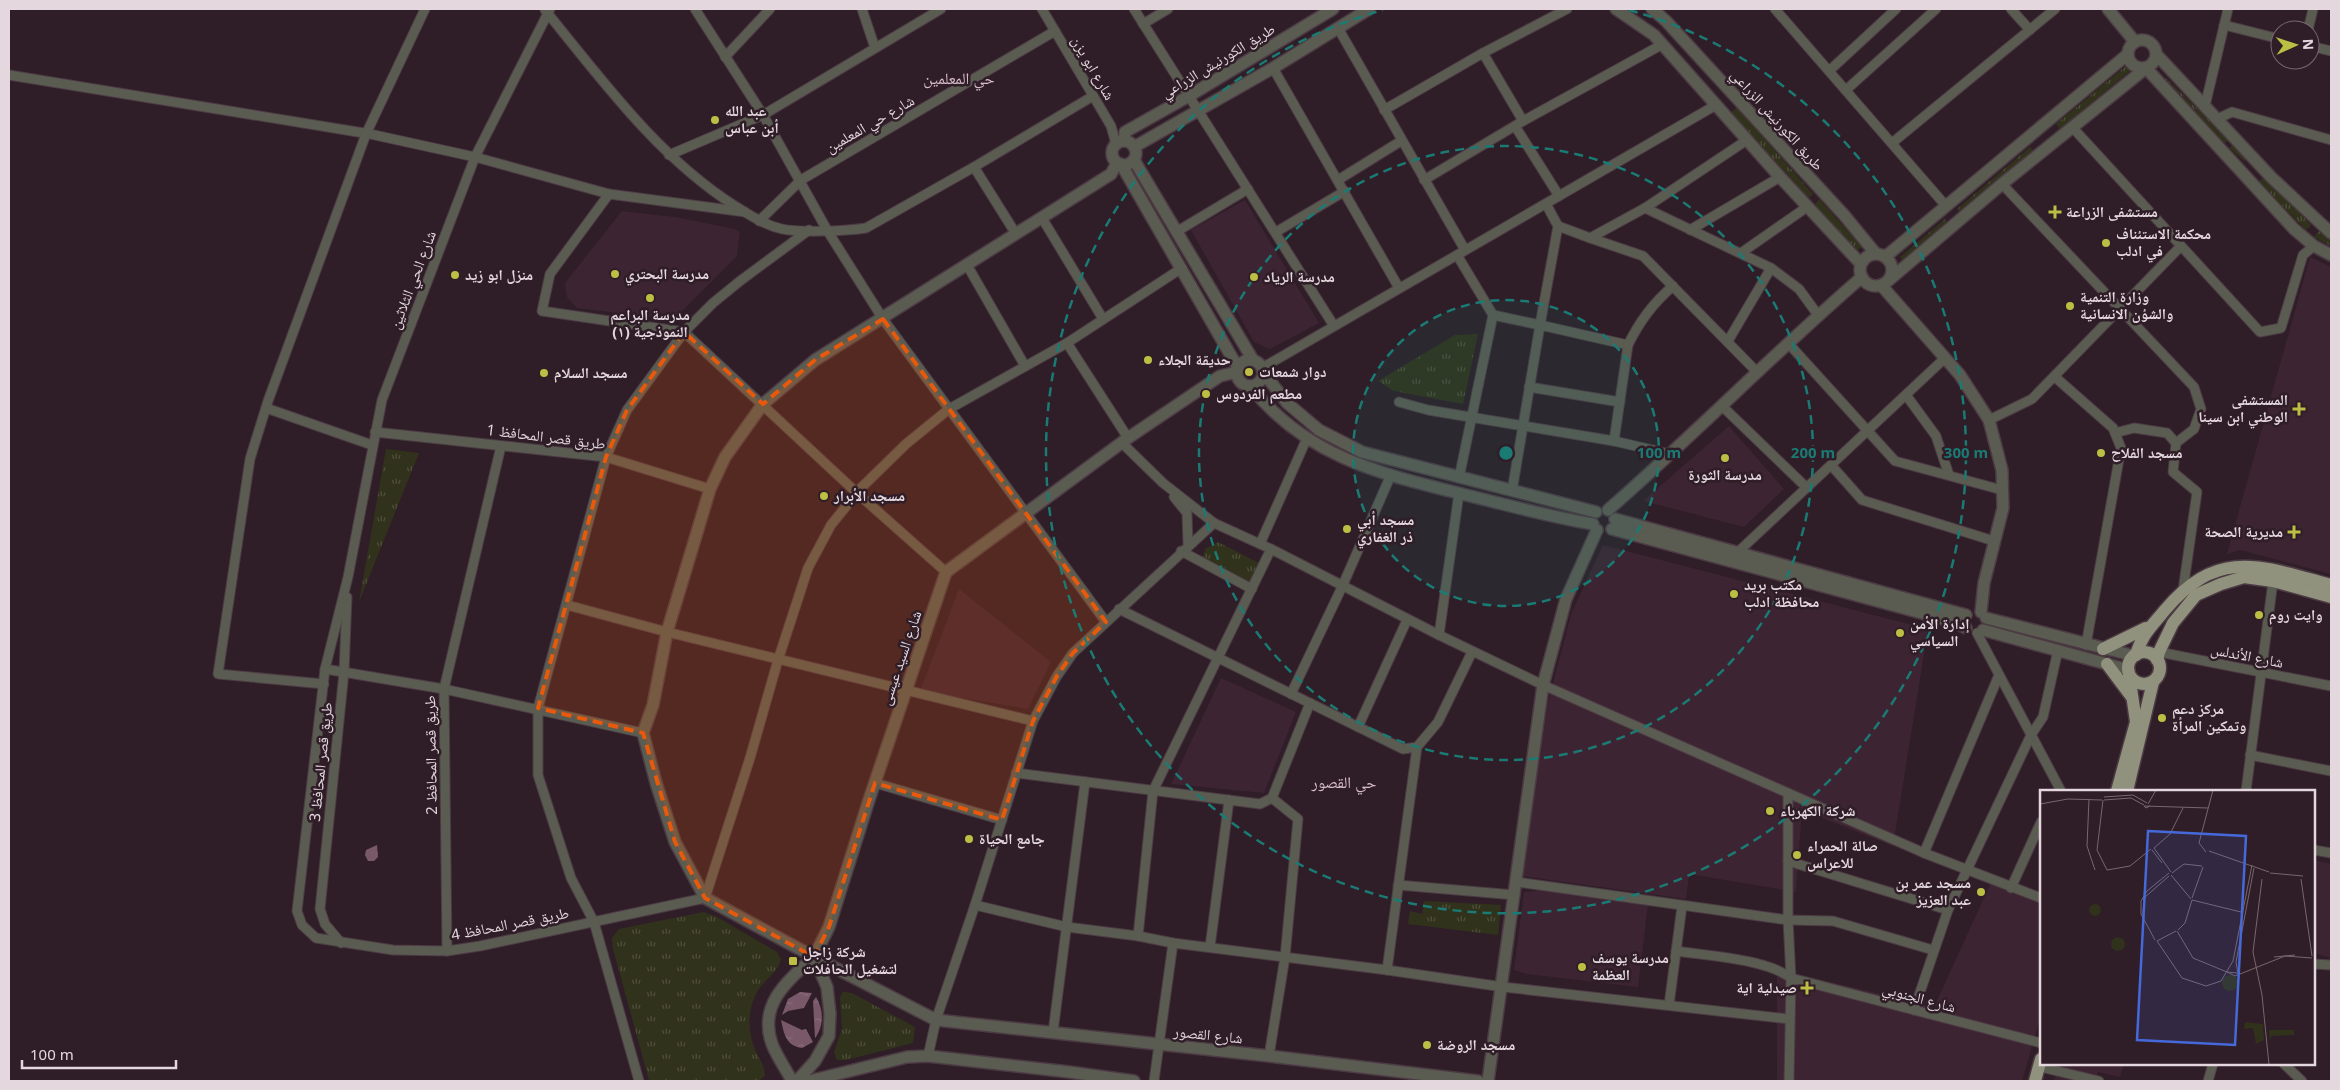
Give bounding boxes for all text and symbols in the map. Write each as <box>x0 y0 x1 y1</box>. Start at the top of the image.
street label: طريق الكورنيش الزراعي <box>1157 18 1280 105</box>
north arrow <box>2270 20 2320 70</box>
street label: شارع ابو يزن <box>1067 32 1120 104</box>
text: N <box>2299 38 2318 50</box>
street label: طريق الكورنيش الزراعي <box>1725 64 1829 176</box>
district label: حي المعلمين <box>923 67 995 91</box>
street label: شارع حي المعلمين <box>821 90 919 159</box>
place label: عبد الله أبن عباس <box>725 100 779 137</box>
marker: عبد الله أبن عباس <box>709 114 721 126</box>
place label: مستشفى الزراعة <box>2066 201 2158 221</box>
marker: مستشفى الزراعة <box>2048 205 2062 219</box>
place label: محكمة الاستئناف في ادلب <box>2116 223 2211 263</box>
street label: شارع الحي الثلاثين <box>384 227 443 333</box>
marker: محكمة الاستئناف في ادلب <box>2100 237 2112 249</box>
place label: مدرسة البحتري <box>625 263 709 286</box>
place label: منزل ابو زيد <box>465 264 533 284</box>
place label: مدرسة الرياد <box>1264 266 1335 286</box>
marker: مدرسة البحتري <box>609 268 621 280</box>
marker: منزل ابو زيد <box>449 269 461 281</box>
marker: مدرسة الرياد <box>1248 271 1260 283</box>
place label: وزارة التنمية والشؤن الانسانية <box>2080 286 2174 323</box>
marker: مدرسة البراعم النموذجية (١) <box>644 292 656 304</box>
marker: وزارة التنمية والشؤن الانسانية <box>2064 300 2076 312</box>
place label: مدرسة البراعم النموذجية (١) <box>610 304 690 341</box>
place label: حديقة الجلاء <box>1158 349 1231 369</box>
marker: حديقة الجلاء <box>1142 354 1154 366</box>
place label: دوار شمعات <box>1259 361 1327 381</box>
place label: مسجد السلام <box>554 362 628 383</box>
marker: دوار شمعات <box>1243 366 1255 378</box>
marker: مسجد السلام <box>538 367 550 379</box>
place label: مطعم الفردوس <box>1216 383 1302 404</box>
marker: مطعم الفردوس <box>1200 388 1212 400</box>
place label: المستشفى الوطني ابن سينا <box>2198 389 2288 429</box>
marker: المستشفى الوطني ابن سينا <box>2292 402 2306 416</box>
street label: طريق قصر المحافظ 1 <box>485 419 607 454</box>
text: 100 m <box>1637 442 1681 462</box>
text: 200 m <box>1791 442 1835 462</box>
text: 300 m <box>1944 442 1988 462</box>
place label: مسجد الفلاح <box>2111 442 2183 462</box>
centre of rings <box>1497 444 1515 462</box>
marker: مسجد الفلاح <box>2095 447 2107 459</box>
marker: مدرسة الثورة <box>1719 452 1731 464</box>
place label: مدرسة الثورة <box>1688 464 1762 484</box>
place label: مسجد الأبرار <box>833 485 905 505</box>
marker: مسجد الأبرار <box>818 490 830 502</box>
place label: مسجد أبي ذر الغفاري <box>1357 509 1414 549</box>
place label: مديرية الصحة <box>2204 521 2283 541</box>
marker: مسجد أبي ذر الغفاري <box>1341 523 1353 535</box>
marker: مديرية الصحة <box>2287 525 2301 539</box>
place label: مكتب بريد محافظة ادلب <box>1744 574 1819 611</box>
marker: مكتب بريد محافظة ادلب <box>1728 588 1740 600</box>
place label: وايت روم <box>2269 604 2323 625</box>
street label: شارع السيد عيسى <box>875 608 927 708</box>
marker: وايت روم <box>2253 609 2265 621</box>
place label: إدارة الأمن السياسي <box>1910 613 1970 653</box>
marker: إدارة الأمن السياسي <box>1894 627 1906 639</box>
street label: شارع الأندلس <box>2209 638 2285 673</box>
street label: طريق قصر المحافظ 2 <box>419 695 442 815</box>
place label: مركز دعم وتمكين المرأة <box>2172 698 2246 735</box>
street label: طريق قصر المحافظ 3 <box>304 701 337 823</box>
marker: مركز دعم وتمكين المرأة <box>2156 712 2168 724</box>
district label: حي القصور <box>1311 771 1376 795</box>
inset map <box>2040 790 2315 1065</box>
place label: شركة الكهرباء <box>1780 800 1856 820</box>
marker: شركة الكهرباء <box>1764 805 1776 817</box>
place label: جامع الحياة <box>979 828 1045 849</box>
marker: جامع الحياة <box>963 833 975 845</box>
place label: صالة الحمراء للاعراس <box>1807 835 1878 872</box>
marker: صالة الحمراء للاعراس <box>1791 849 1803 861</box>
place label: مسجد عمر بن عبد العزيز <box>1896 872 1971 909</box>
marker: مسجد عمر بن عبد العزيز <box>1975 886 1987 898</box>
street label: طريق قصر المحافظ 4 <box>449 902 571 945</box>
place label: شركة زاجل لتشغيل الحافلات <box>803 941 897 978</box>
place label: مدرسة يوسف العظمة <box>1592 947 1669 984</box>
marker: شركة زاجل لتشغيل الحافلات <box>787 955 799 967</box>
marker: مدرسة يوسف العظمة <box>1576 961 1588 973</box>
place label: صيدلية اية <box>1736 977 1797 997</box>
street label: شارع الجنوبي <box>1880 978 1958 1019</box>
marker: صيدلية اية <box>1801 982 1813 994</box>
street label: شارع القصور <box>1171 1020 1244 1049</box>
place label: مسجد الروضة <box>1437 1034 1515 1054</box>
scale bar <box>22 1038 176 1070</box>
marker: مسجد الروضة <box>1421 1039 1433 1051</box>
text: 100 m <box>30 1044 74 1064</box>

